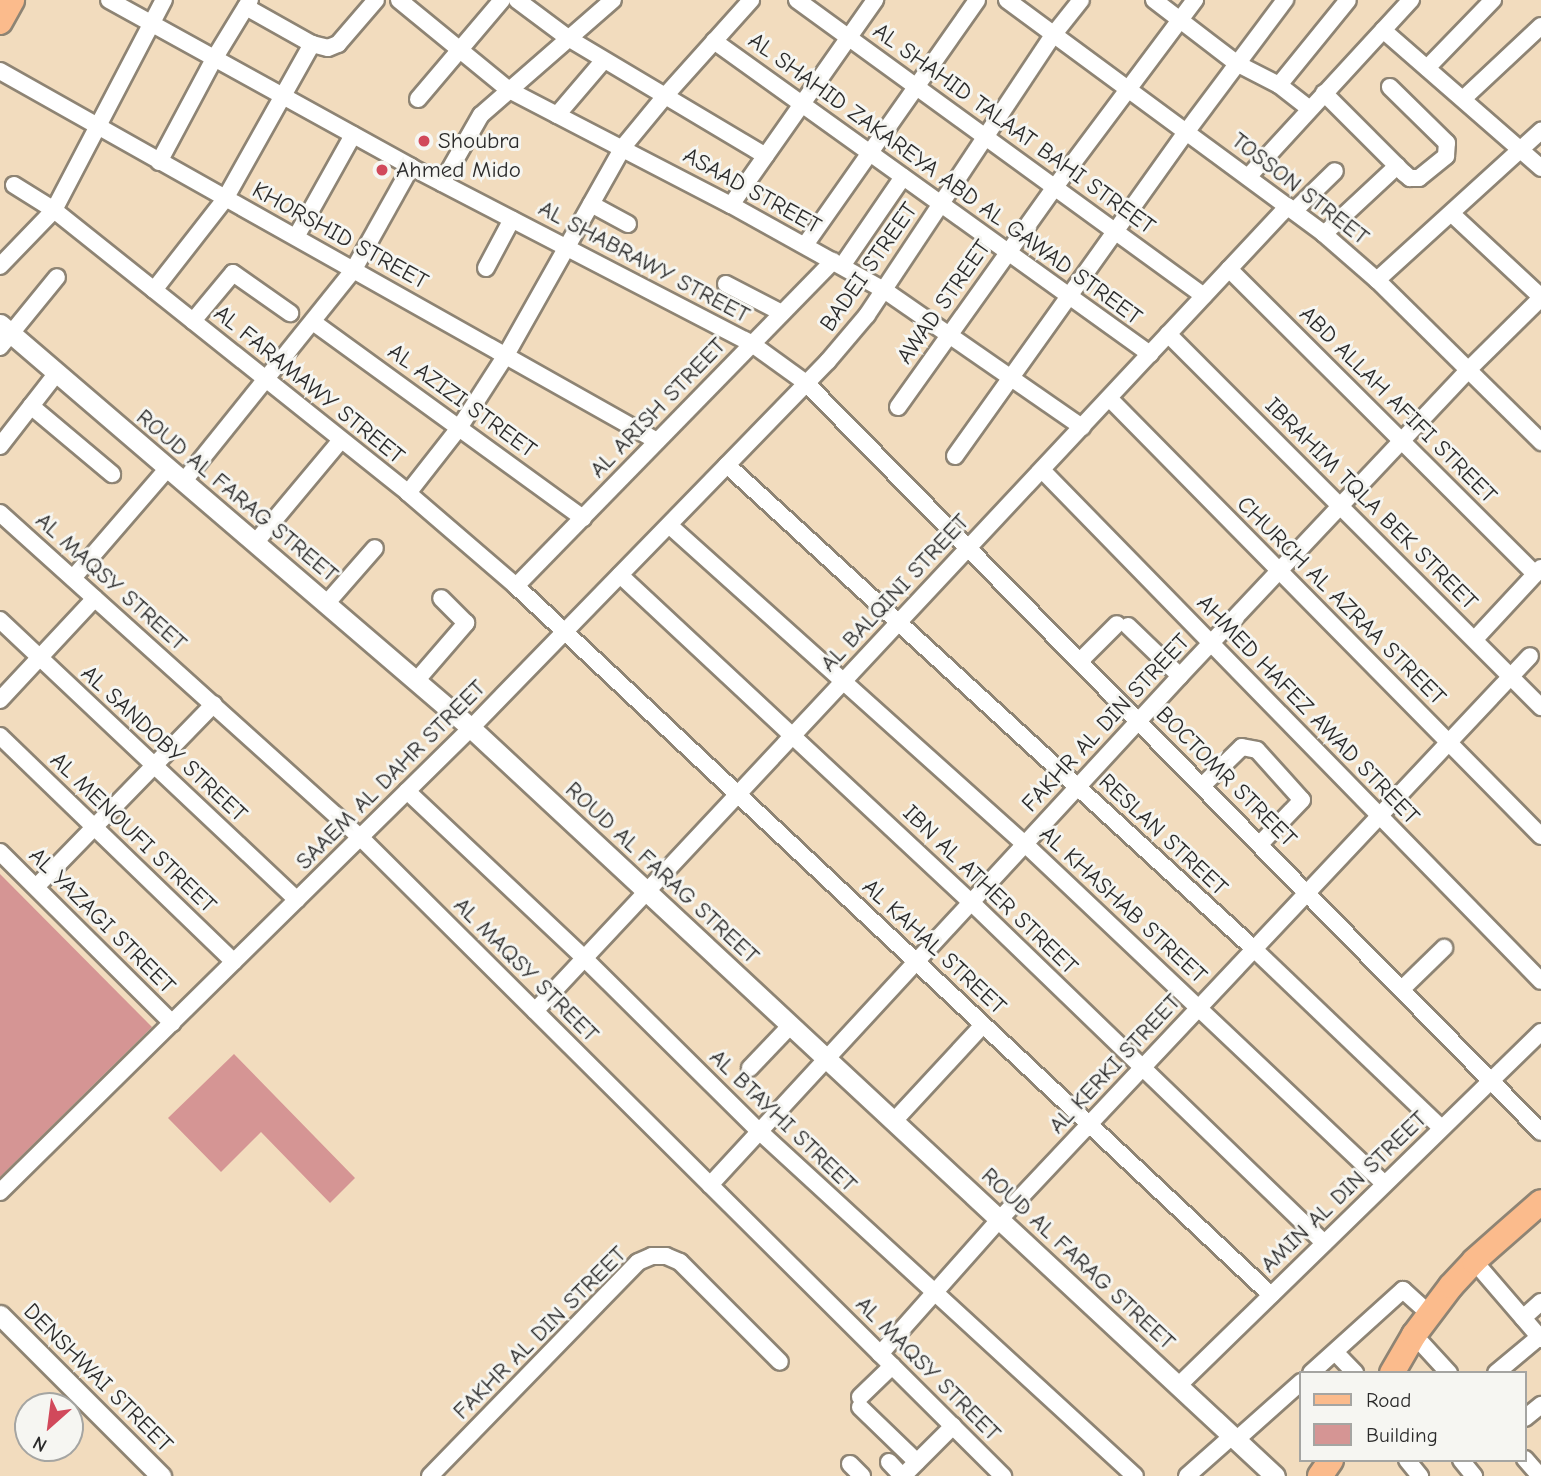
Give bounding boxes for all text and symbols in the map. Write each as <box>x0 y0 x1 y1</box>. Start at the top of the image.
street label: AL SHAHID TALAAT BAHI STREET <box>868 17 1160 241</box>
street label: AL SHAHID ZAKAREYA ABD AL GAWAD STREET <box>743 27 1147 331</box>
place label: Shoubra <box>438 127 520 155</box>
street label: TOSSON STREET <box>1226 127 1374 251</box>
marker: Shoubra <box>416 133 432 149</box>
street label: ASAAD STREET <box>678 142 826 240</box>
place label: Ahmed Mido <box>396 156 521 184</box>
marker: Ahmed Mido <box>374 162 390 178</box>
street label: KHORSHID STREET <box>247 176 433 296</box>
street label: AL SHABRAWY STREET <box>534 195 754 329</box>
street label: BADEI STREET <box>814 197 924 337</box>
street label: AWAD STREET <box>891 235 997 369</box>
street label: AL FARAMAWY STREET <box>208 300 410 470</box>
street label: ABD ALLAH AFIFI STREET <box>1294 301 1502 509</box>
street label: AL ARISH STREET <box>584 332 732 484</box>
street label: AL AZIZI STREET <box>382 338 542 464</box>
street label: IBRAHIM TQLA BEK STREET <box>1259 392 1483 616</box>
street label: ROUD AL FARAG STREET <box>131 404 343 588</box>
street label: CHURCH AL AZRAA STREET <box>1231 491 1451 711</box>
street label: AL MAQSY STREET <box>30 507 192 657</box>
street label: AL BALQINI STREET <box>815 508 975 678</box>
street label: AHMED HAFEZ AWAD STREET <box>1191 590 1425 830</box>
street label: FAKHR AL DIN STREET <box>1016 628 1196 818</box>
street label: AL SANDOBY STREET <box>75 660 253 828</box>
street label: SAAEM AL DAHR STREET <box>290 674 492 876</box>
street label: BOCTOMR STREET <box>1150 701 1302 853</box>
street label: AL MENOUFI STREET <box>44 747 222 919</box>
street label: RESLAN STREET <box>1093 768 1233 902</box>
street label: ROUD AL FARAG STREET <box>559 776 765 970</box>
street label: IBN AL ATHER STREET <box>897 799 1083 981</box>
street label: AL KHASHAB STREET <box>1034 821 1212 989</box>
street label: AL YAZAGI STREET <box>23 842 181 1000</box>
street label: AL KAHAL STREET <box>857 873 1011 1021</box>
street label: AL MAQSY STREET <box>448 892 604 1048</box>
street label: AL KERKI STREET <box>1043 988 1187 1140</box>
street label: AL BTAYHI STREET <box>704 1044 862 1198</box>
street label: AMIN AL DIN STREET <box>1255 1105 1433 1279</box>
street label: ROUD AL FARAG STREET <box>975 1162 1181 1356</box>
street label: FAKHR AL DIN STREET <box>448 1241 632 1425</box>
street label: AL MAQSY STREET <box>850 1291 1006 1447</box>
street label: DENSHWAI STREET <box>18 1298 178 1458</box>
legend <box>1300 1371 1527 1462</box>
text: Road <box>1366 1388 1411 1412</box>
north arrow <box>14 1392 84 1462</box>
text: Building <box>1366 1423 1438 1447</box>

